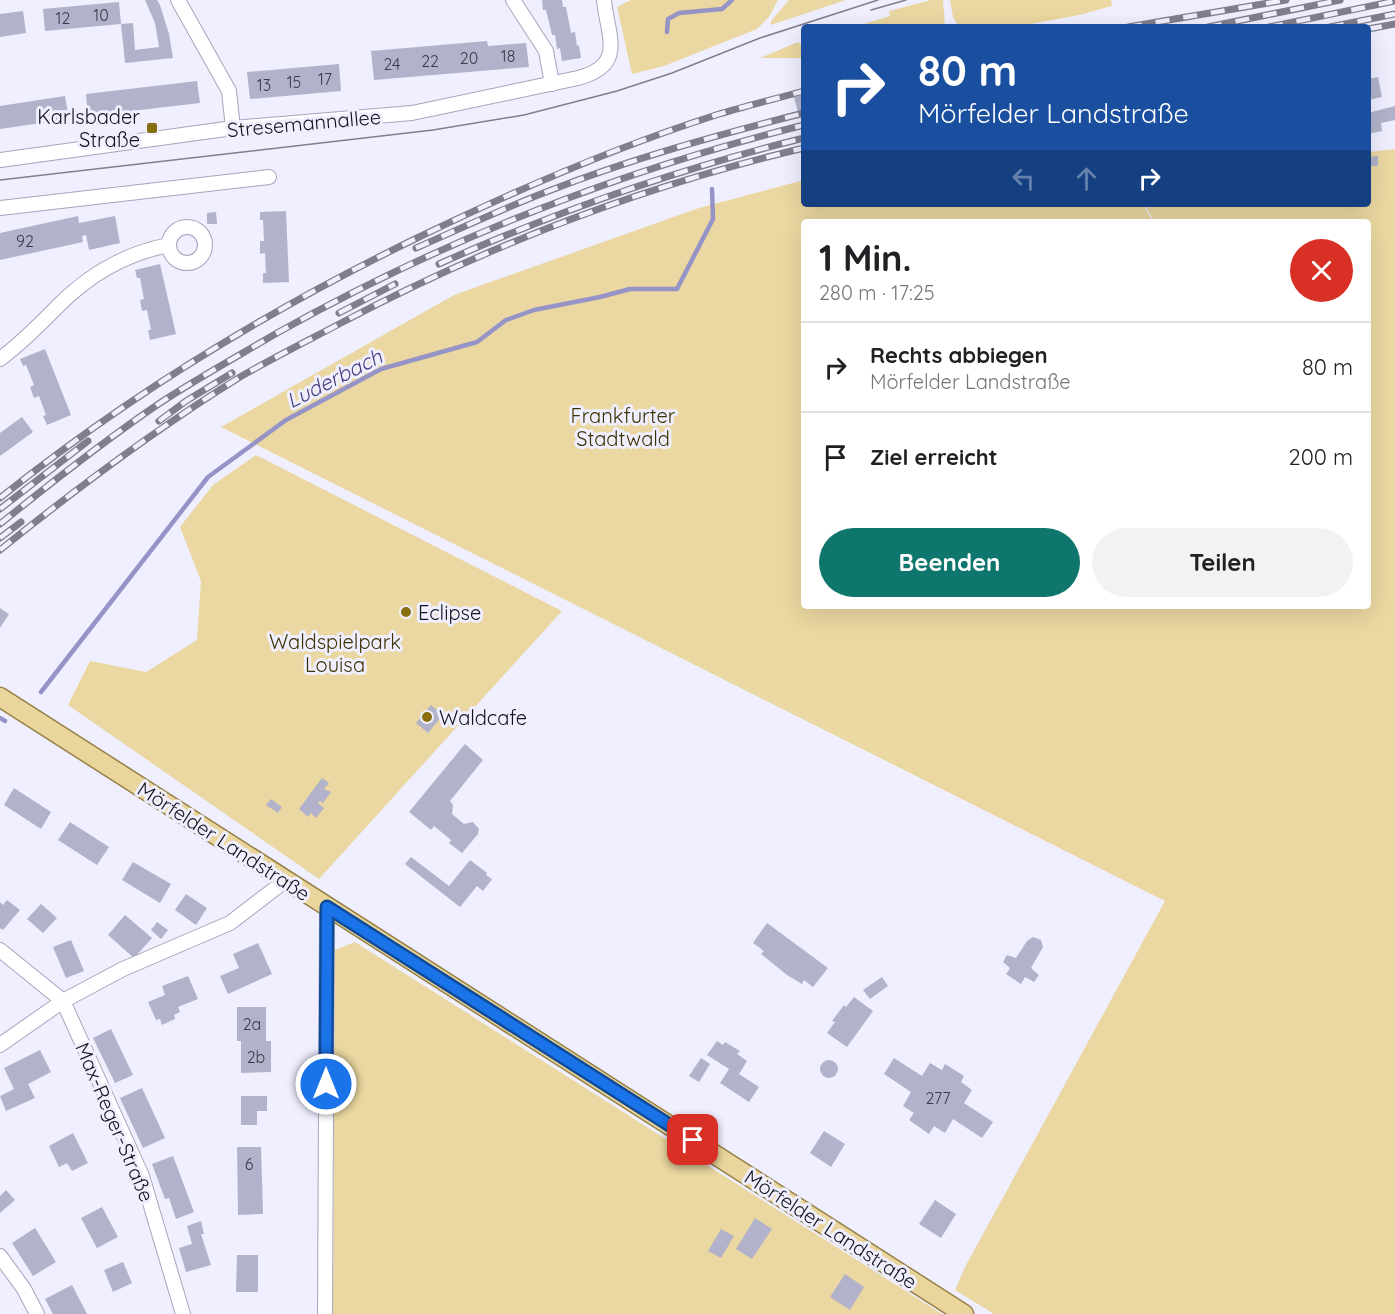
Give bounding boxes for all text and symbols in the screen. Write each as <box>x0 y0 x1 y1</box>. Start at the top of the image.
house number: 10 <box>93 5 109 25</box>
house number: 12 <box>56 8 71 28</box>
text: 80 m <box>918 44 1017 97</box>
house number: 18 <box>501 46 515 66</box>
house number: 20 <box>460 48 478 68</box>
icon: right <box>819 48 897 126</box>
house number: 22 <box>421 51 439 71</box>
house number: 24 <box>383 54 401 74</box>
house number: 17 <box>318 69 332 89</box>
house number: 15 <box>287 72 301 92</box>
house number: 13 <box>257 75 271 95</box>
text: Mörfelder Landstraße <box>918 96 1189 130</box>
place label: Karlsbader Straße <box>37 104 140 152</box>
street label: Stresemannallee <box>226 104 382 142</box>
marker: Karlsbader Straße <box>145 121 159 135</box>
icon: left <box>1007 162 1040 195</box>
icon: ahead <box>1070 162 1103 195</box>
icon: right <box>1133 162 1166 195</box>
house number: 92 <box>16 231 34 251</box>
text: 1 Min. <box>819 235 911 280</box>
button: close <box>1290 239 1353 302</box>
text: 280 m · 17:25 <box>819 280 935 305</box>
text: Rechts abbiegen <box>870 341 1048 369</box>
water label: Luderbach <box>282 342 387 413</box>
icon: right <box>819 351 852 384</box>
text: 80 m <box>1302 353 1353 381</box>
text: Mörfelder Landstraße <box>870 369 1071 394</box>
park label: Frankfurter Stadtwald <box>571 403 676 451</box>
icon: arrive <box>819 441 852 474</box>
text: Ziel erreicht <box>870 443 998 471</box>
text: 200 m <box>1289 443 1353 471</box>
button: Beenden <box>819 528 1080 597</box>
button: Teilen <box>1092 528 1353 597</box>
place label: Eclipse <box>418 600 481 625</box>
marker: Eclipse <box>399 605 413 619</box>
park label: Waldspielpark Louisa <box>269 629 401 677</box>
place label: Waldcafe <box>439 705 527 730</box>
marker: Waldcafe <box>420 710 434 724</box>
street label: Mörfelder Landstraße <box>133 776 315 906</box>
house number: 2a <box>243 1014 261 1034</box>
street label: Max-Reger-Straße <box>70 1039 160 1205</box>
house number: 2b <box>247 1047 265 1067</box>
position arrow <box>294 1052 358 1116</box>
house number: 277 <box>926 1088 950 1108</box>
pin <box>667 1114 718 1165</box>
icon: arrive <box>676 1123 709 1156</box>
house number: 6 <box>245 1154 254 1174</box>
street label: Mörfelder Landstraße <box>740 1164 922 1294</box>

